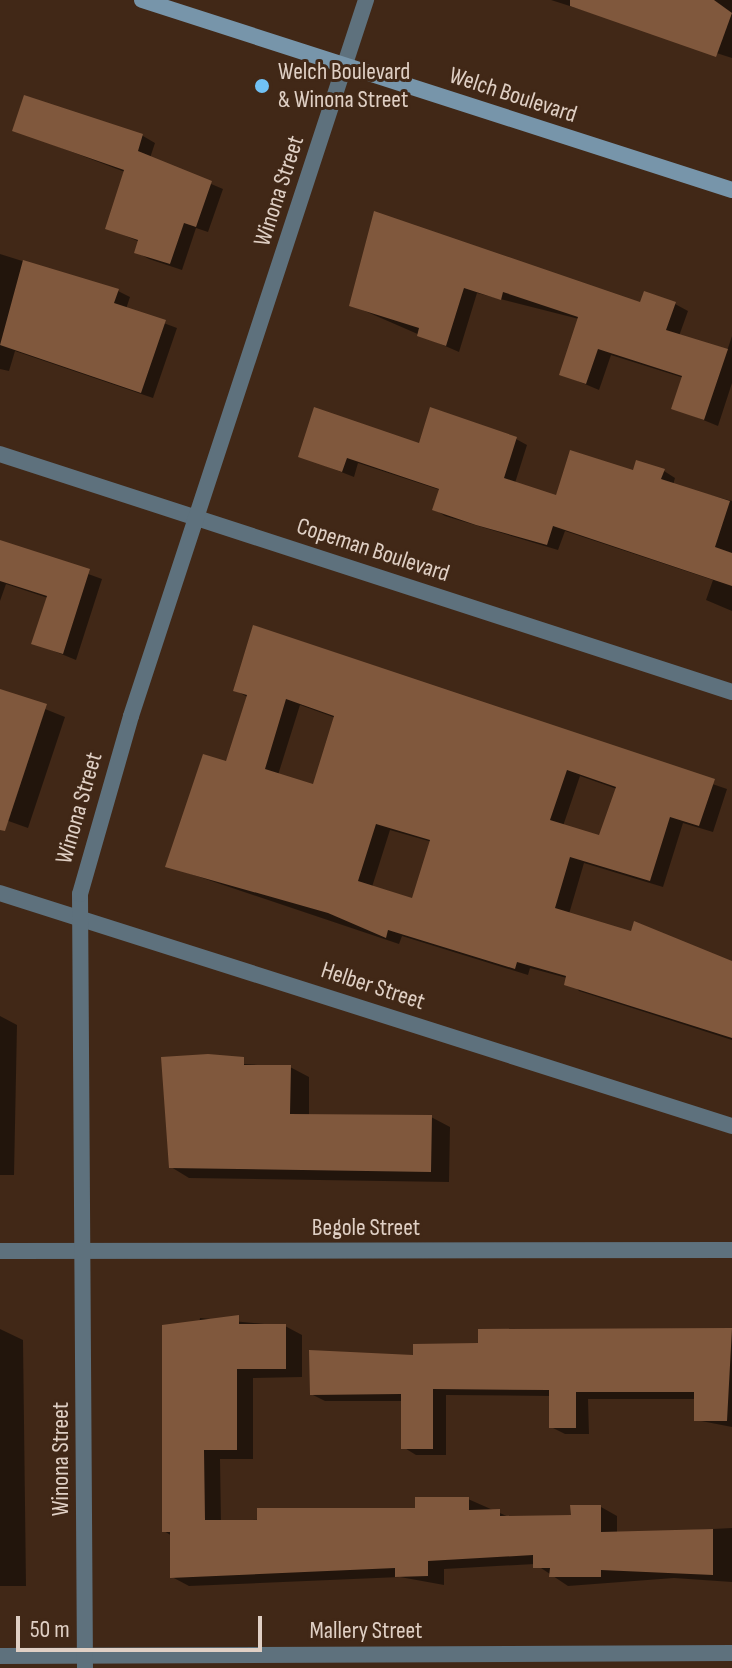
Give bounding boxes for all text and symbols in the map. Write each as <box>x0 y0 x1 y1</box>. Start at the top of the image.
place label: Welch Boulevard & Winona Street <box>278 58 410 114</box>
street label: Welch Boulevard <box>446 61 580 129</box>
marker: Welch Boulevard & Winona Street <box>253 77 271 95</box>
street label: Winona Street <box>248 132 310 250</box>
street label: Copeman Boulevard <box>293 512 453 588</box>
street label: Winona Street <box>49 749 109 867</box>
street label: Helber Street <box>318 956 428 1016</box>
street label: Begole Street <box>312 1214 420 1242</box>
street label: Winona Street <box>47 1402 75 1516</box>
scale bar <box>20 1600 266 1650</box>
text: 50 m <box>30 1615 70 1644</box>
street label: Mallery Street <box>310 1617 422 1645</box>

